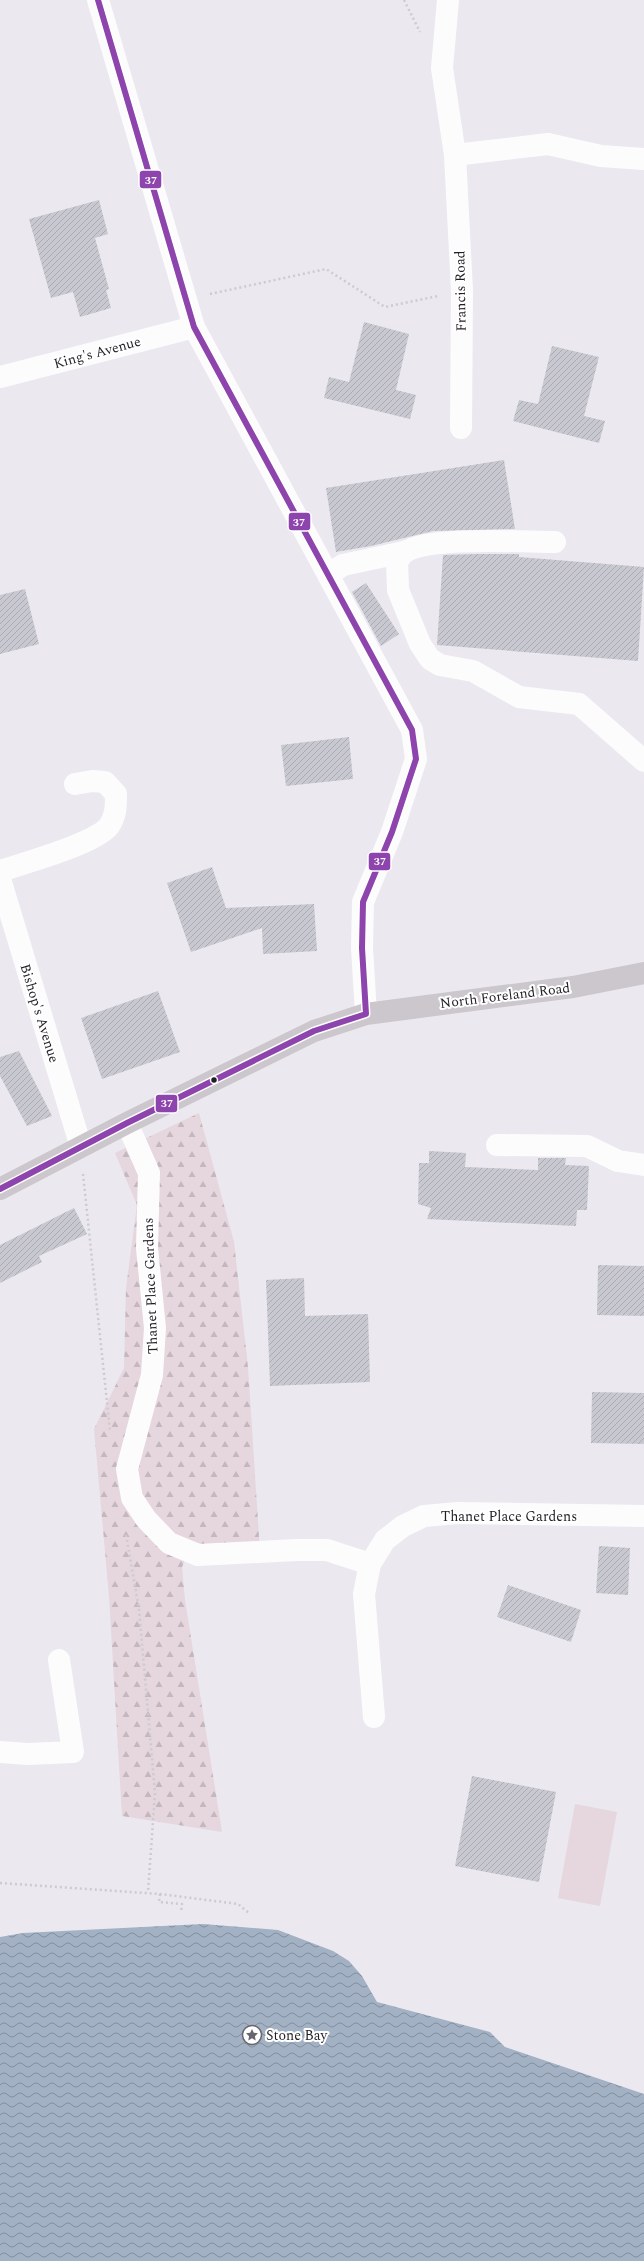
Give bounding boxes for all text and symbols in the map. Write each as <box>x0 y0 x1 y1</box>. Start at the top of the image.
line badge: 37 <box>139 170 162 189</box>
text: 37 <box>145 172 157 189</box>
street label: Francis Road <box>449 250 472 332</box>
street label: King's Avenue <box>51 331 143 374</box>
line badge: 37 <box>288 512 311 531</box>
text: 37 <box>293 514 305 531</box>
line badge: 37 <box>368 852 391 871</box>
text: 37 <box>374 853 386 870</box>
street label: Bishop's Avenue <box>14 961 65 1065</box>
street label: North Foreland Road <box>439 977 572 1014</box>
unlabelled marker <box>209 1075 219 1085</box>
line badge: 37 <box>155 1094 178 1113</box>
text: 37 <box>161 1095 173 1112</box>
street label: Thanet Place Gardens <box>138 1217 163 1355</box>
street label: Thanet Place Gardens <box>441 1506 577 1527</box>
place icon: Stone Bay <box>241 2024 263 2046</box>
place label: Stone Bay <box>266 2025 329 2046</box>

